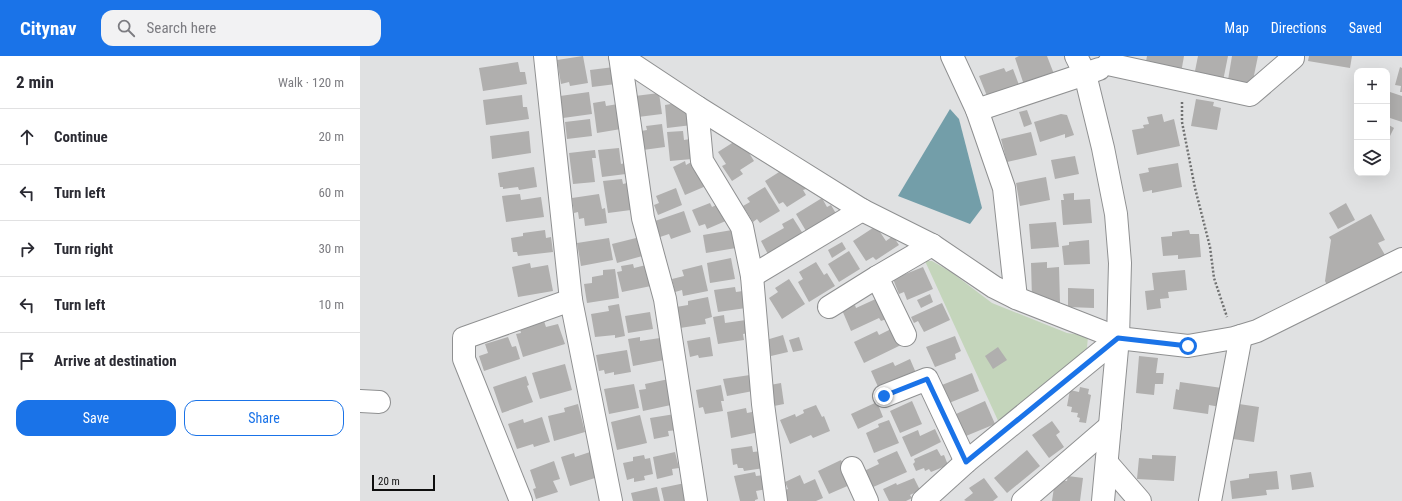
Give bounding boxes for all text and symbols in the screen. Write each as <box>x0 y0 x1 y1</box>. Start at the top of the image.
search box <box>101 10 381 46</box>
text: Citynav <box>20 17 77 40</box>
icon: search <box>115 17 137 39</box>
text: Search here <box>147 19 216 37</box>
text: Map <box>1225 20 1249 36</box>
text: Directions <box>1271 20 1327 36</box>
text: Saved <box>1349 20 1382 36</box>
map controls <box>1354 68 1390 176</box>
button: + <box>1354 68 1390 104</box>
text: 2 min <box>16 72 54 92</box>
text: Walk · 120 m <box>278 75 344 90</box>
button: − <box>1354 104 1390 140</box>
icon: ahead <box>16 126 38 148</box>
text: Continue <box>54 128 108 146</box>
text: 20 m <box>318 129 344 144</box>
button: layers <box>1354 140 1390 176</box>
icon: left <box>16 182 38 204</box>
text: Turn left <box>54 184 105 202</box>
text: 60 m <box>318 185 344 200</box>
icon: right <box>16 238 38 260</box>
text: Turn right <box>54 240 113 258</box>
text: 30 m <box>318 241 344 256</box>
icon: left <box>16 294 38 316</box>
text: Turn left <box>54 296 105 314</box>
text: 10 m <box>318 297 344 312</box>
route start <box>1179 337 1197 355</box>
icon: arrive <box>16 350 38 372</box>
text: Arrive at destination <box>54 352 177 370</box>
route end <box>875 387 893 405</box>
button: Save <box>16 400 176 436</box>
button: Share <box>184 400 344 436</box>
scale bar <box>372 473 435 492</box>
text: 20 m <box>378 475 400 488</box>

